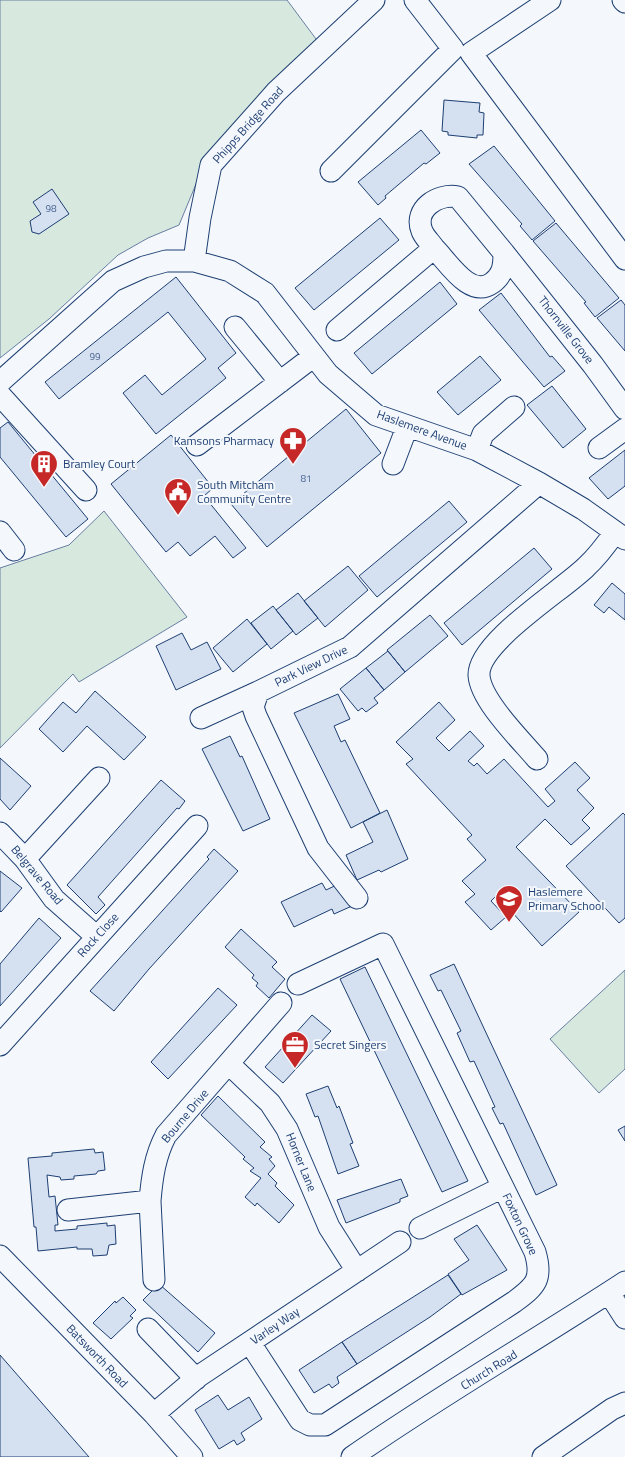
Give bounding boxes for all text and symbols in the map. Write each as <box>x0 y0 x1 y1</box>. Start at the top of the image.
street label: Phipps Bridge Road <box>208 82 288 168</box>
house number: 98 <box>45 201 57 216</box>
street label: Thornville Grove <box>534 292 599 368</box>
house number: 99 <box>89 349 101 364</box>
street label: Haslemere Avenue <box>374 404 470 455</box>
pharmacy icon: Kamsons Pharmacy <box>278 426 308 465</box>
place label: Kamsons Pharmacy <box>174 431 274 450</box>
building icon: Bramley Court <box>29 449 59 488</box>
place label: Bramley Court <box>63 454 136 473</box>
house number: 81 <box>300 471 312 486</box>
place label: South Mitcham Community Centre <box>197 475 291 508</box>
public building icon: South Mitcham Community Centre <box>163 477 193 516</box>
street label: Park View Drive <box>271 640 351 691</box>
street label: Belgrave Road <box>7 841 68 909</box>
place label: Haslemere Primary School <box>528 882 604 915</box>
school or university icon: Haslemere Primary School <box>494 884 524 923</box>
street label: Rock Close <box>72 908 123 961</box>
office icon: Secret Singers <box>280 1030 310 1069</box>
place label: Secret Singers <box>314 1035 387 1054</box>
street label: Bourne Drive <box>156 1084 213 1147</box>
street label: Horner Lane <box>281 1129 322 1194</box>
street label: Foxton Grove <box>498 1190 543 1258</box>
street label: Varley Way <box>246 1302 303 1349</box>
street label: Batsworth Road <box>62 1320 133 1392</box>
street label: Church Road <box>457 1345 521 1395</box>

